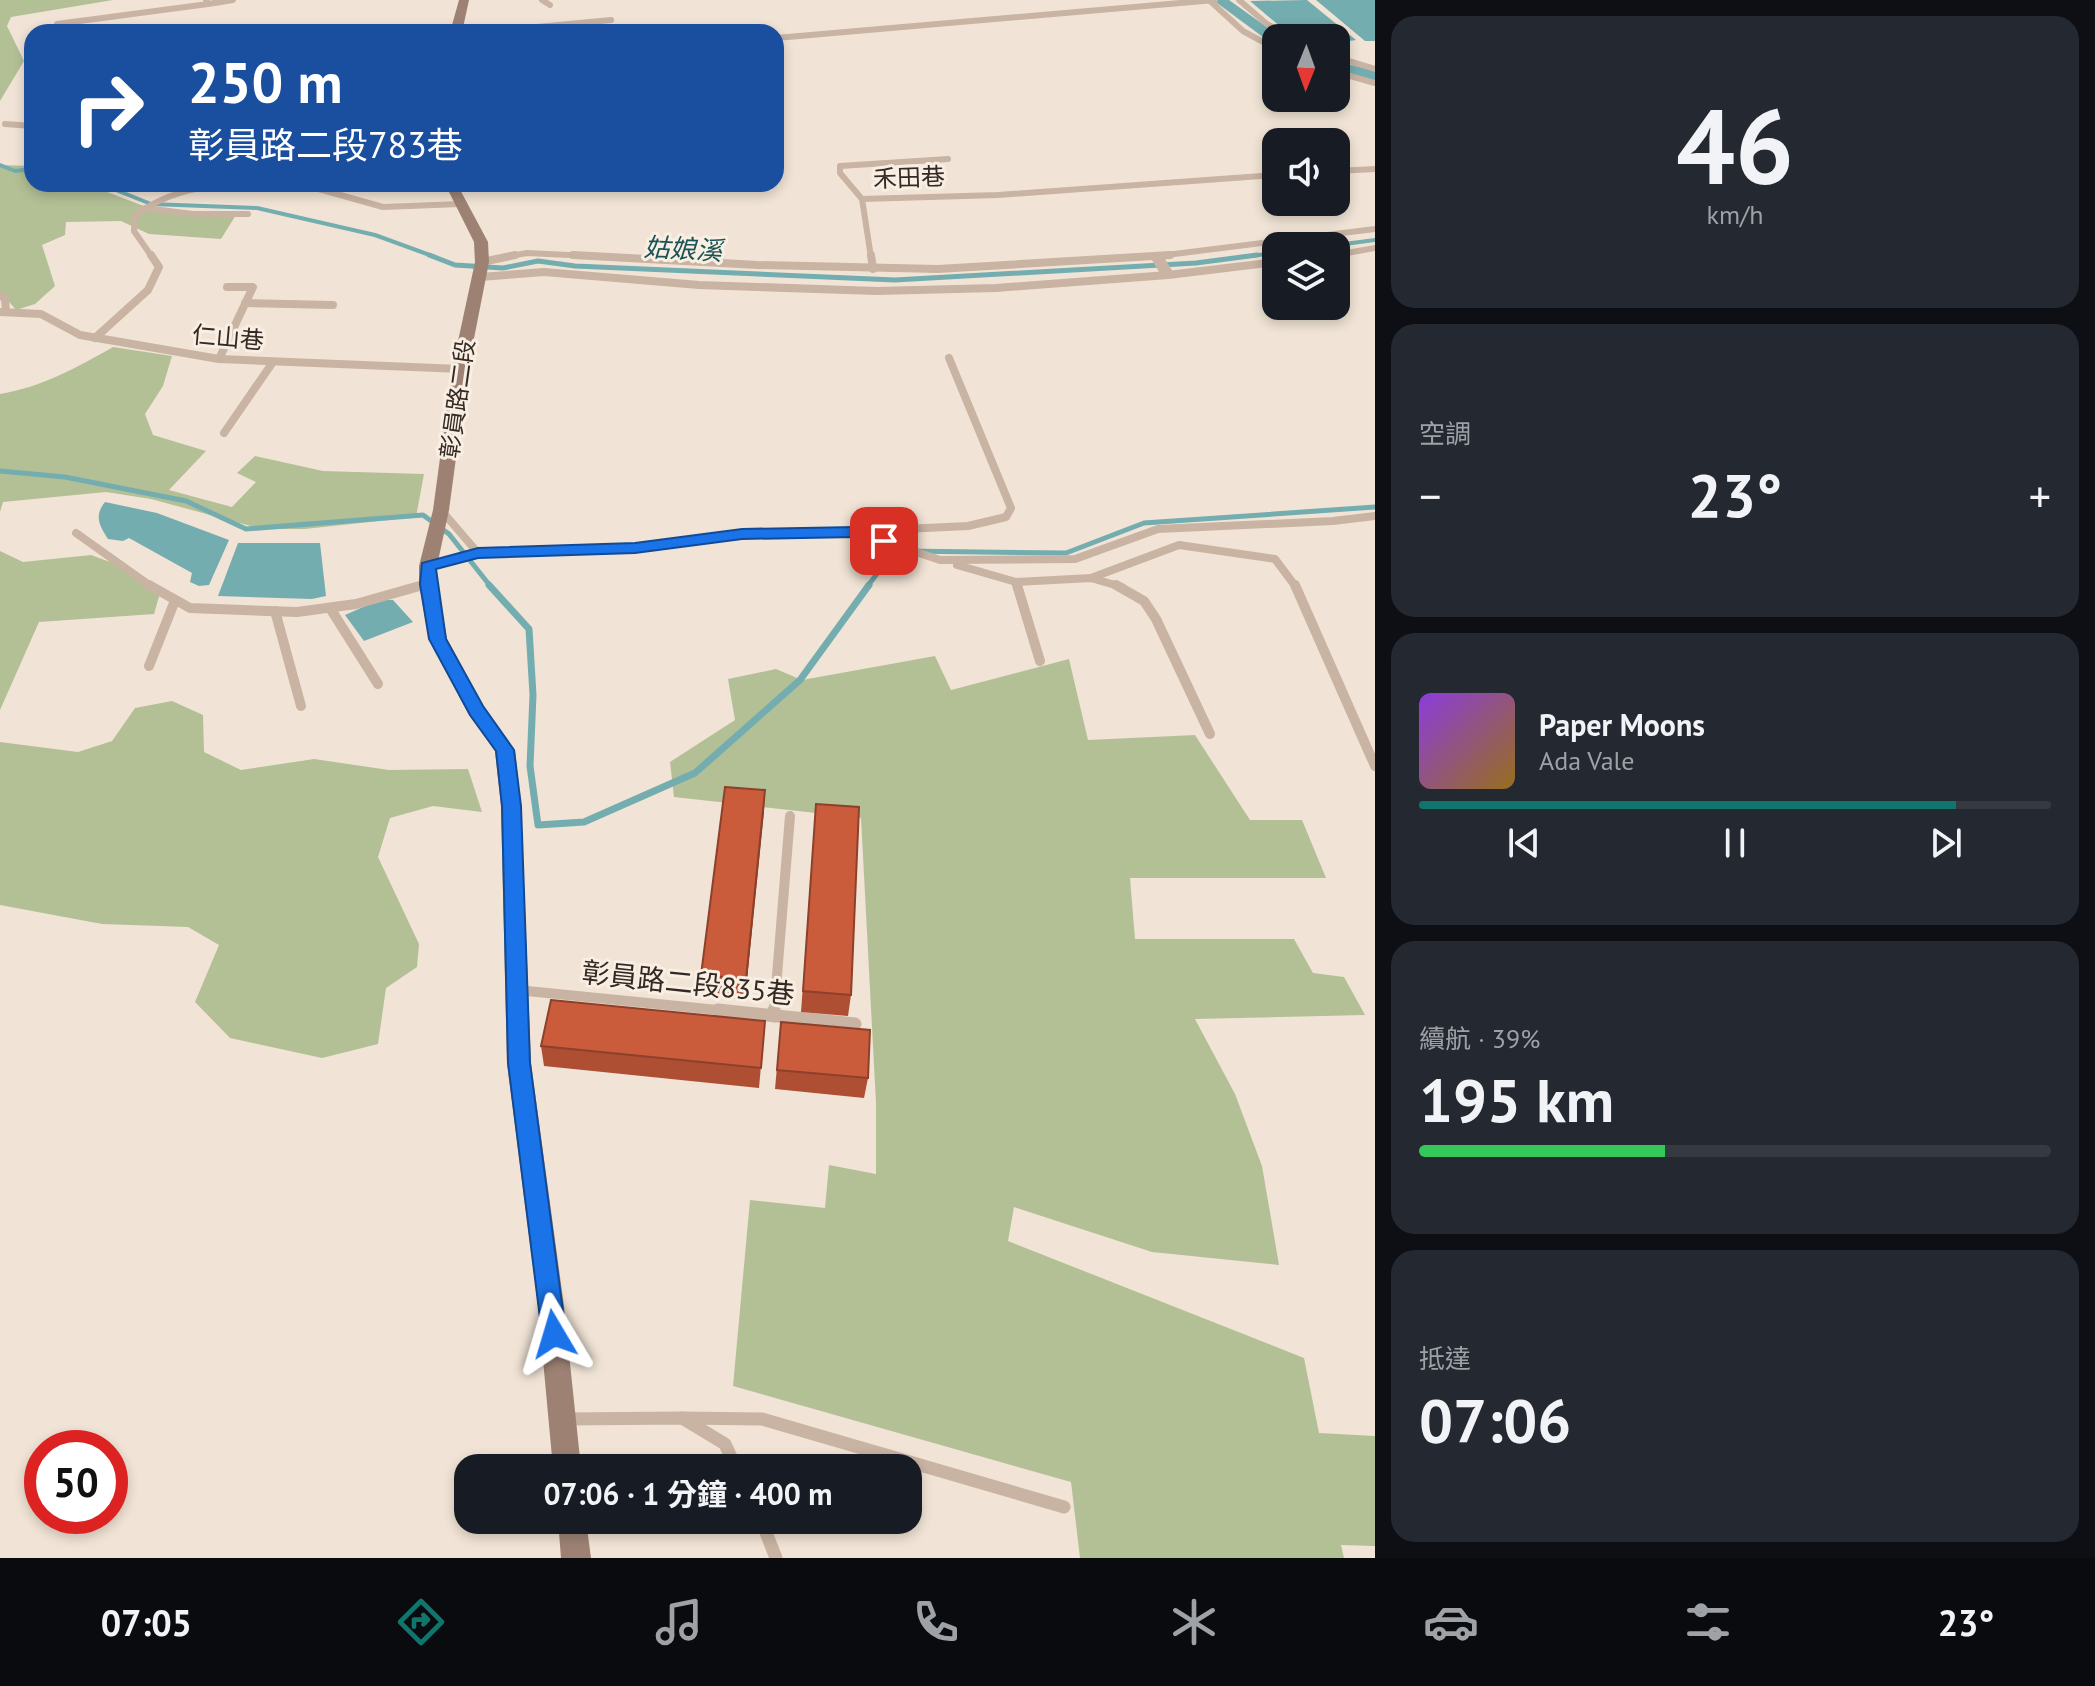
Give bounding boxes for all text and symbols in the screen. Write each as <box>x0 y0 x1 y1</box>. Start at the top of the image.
north arrow <box>1262 24 1350 112</box>
map controls <box>1262 24 1350 320</box>
text: 250 m <box>188 46 343 118</box>
icon: right <box>56 56 160 160</box>
text: 46 <box>1676 78 1794 213</box>
text: 彰員路二段783巷 <box>188 121 463 168</box>
button: sound <box>1262 128 1350 216</box>
street label: 禾田巷 <box>872 161 946 194</box>
text: km/h <box>1707 198 1764 231</box>
water label: 姑娘溪 <box>643 230 727 267</box>
button: layers <box>1262 232 1350 320</box>
street label: 仁山巷 <box>191 319 265 356</box>
street label: 彰員路二段 <box>434 337 481 461</box>
text: 空調 <box>1419 417 1471 450</box>
text: 23° <box>1688 456 1782 534</box>
text: − <box>1419 467 1441 524</box>
text: + <box>2029 467 2051 524</box>
pin <box>850 507 918 575</box>
icon: arrive <box>862 519 906 563</box>
text: Paper Moons <box>1539 705 1705 744</box>
text: Ada Vale <box>1539 744 1634 777</box>
icon: previous <box>1502 821 1546 865</box>
icon: pause <box>1713 821 1757 865</box>
icon: next <box>1924 821 1968 865</box>
street label: 彰員路二段835巷 <box>580 953 796 1012</box>
text: 續航 · 39% <box>1419 1022 1540 1055</box>
text: 195 km <box>1419 1061 1614 1139</box>
position arrow <box>512 1292 596 1376</box>
text: 抵達 <box>1419 1342 1471 1375</box>
text: 07:06 <box>1419 1381 1571 1459</box>
speed limit sign: 50 <box>24 1430 128 1534</box>
text: 07:06 · 1 分鐘 · 400 m <box>543 1474 833 1513</box>
icon: directions <box>393 1594 449 1650</box>
icon: music <box>651 1594 707 1650</box>
icon: phone <box>908 1594 964 1650</box>
icon: climate <box>1166 1594 1222 1650</box>
icon: car <box>1423 1594 1479 1650</box>
icon: filters <box>1680 1594 1736 1650</box>
text: 07:05 <box>101 1599 192 1646</box>
text: 23° <box>1938 1599 1994 1646</box>

